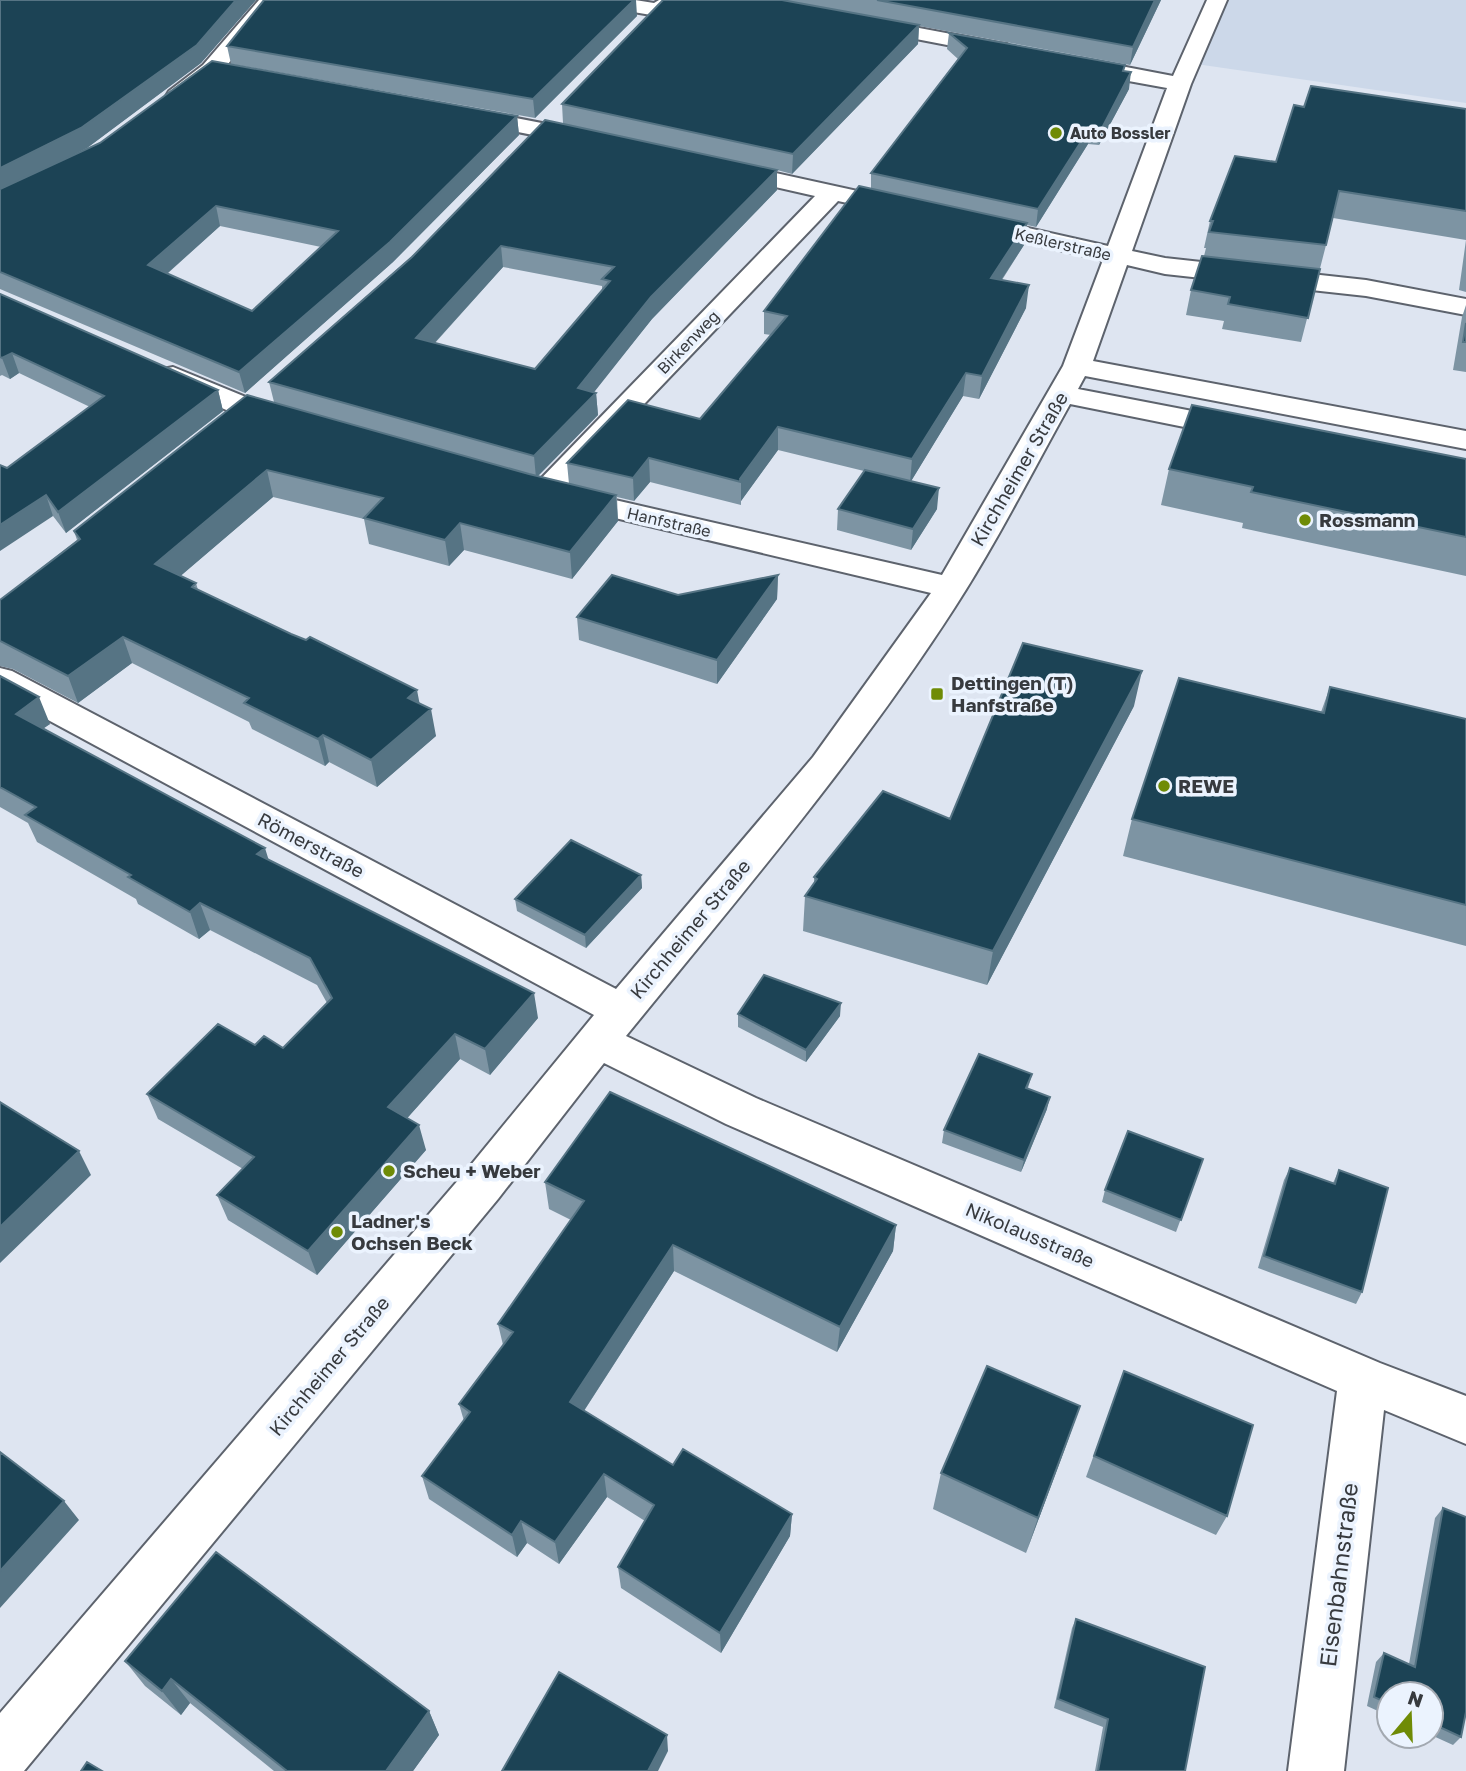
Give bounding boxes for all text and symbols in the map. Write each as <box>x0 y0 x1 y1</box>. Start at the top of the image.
place label: Auto Bossler <box>1070 123 1170 143</box>
marker: Auto Bossler <box>1048 125 1064 141</box>
street label: Keßlerstraße <box>1013 223 1113 265</box>
street label: Birkenweg <box>653 306 723 378</box>
street label: Kirchheimer Straße <box>965 387 1072 550</box>
street label: Hanfstraße <box>625 503 713 541</box>
place label: Rossmann <box>1319 508 1415 531</box>
marker: Rossmann <box>1297 512 1313 528</box>
place label: Dettingen (T) Hanfstraße <box>951 671 1073 716</box>
marker: Dettingen (T) Hanfstraße <box>929 686 945 702</box>
place label: REWE <box>1178 774 1234 797</box>
marker: REWE <box>1156 778 1172 794</box>
street label: Römerstraße <box>254 807 368 882</box>
street label: Kirchheimer Straße <box>625 854 755 1003</box>
place label: Scheu + Weber <box>403 1159 541 1182</box>
marker: Scheu + Weber <box>381 1163 397 1179</box>
street label: Nikolausstraße <box>962 1197 1098 1272</box>
place label: Ladner's Ochsen Beck <box>351 1209 473 1254</box>
marker: Ladner's Ochsen Beck <box>329 1224 345 1240</box>
street label: Kirchheimer Straße <box>264 1291 394 1440</box>
street label: Eisenbahnstraße <box>1313 1481 1363 1668</box>
north arrow <box>1375 1680 1445 1750</box>
text: N <box>1405 1685 1426 1712</box>

